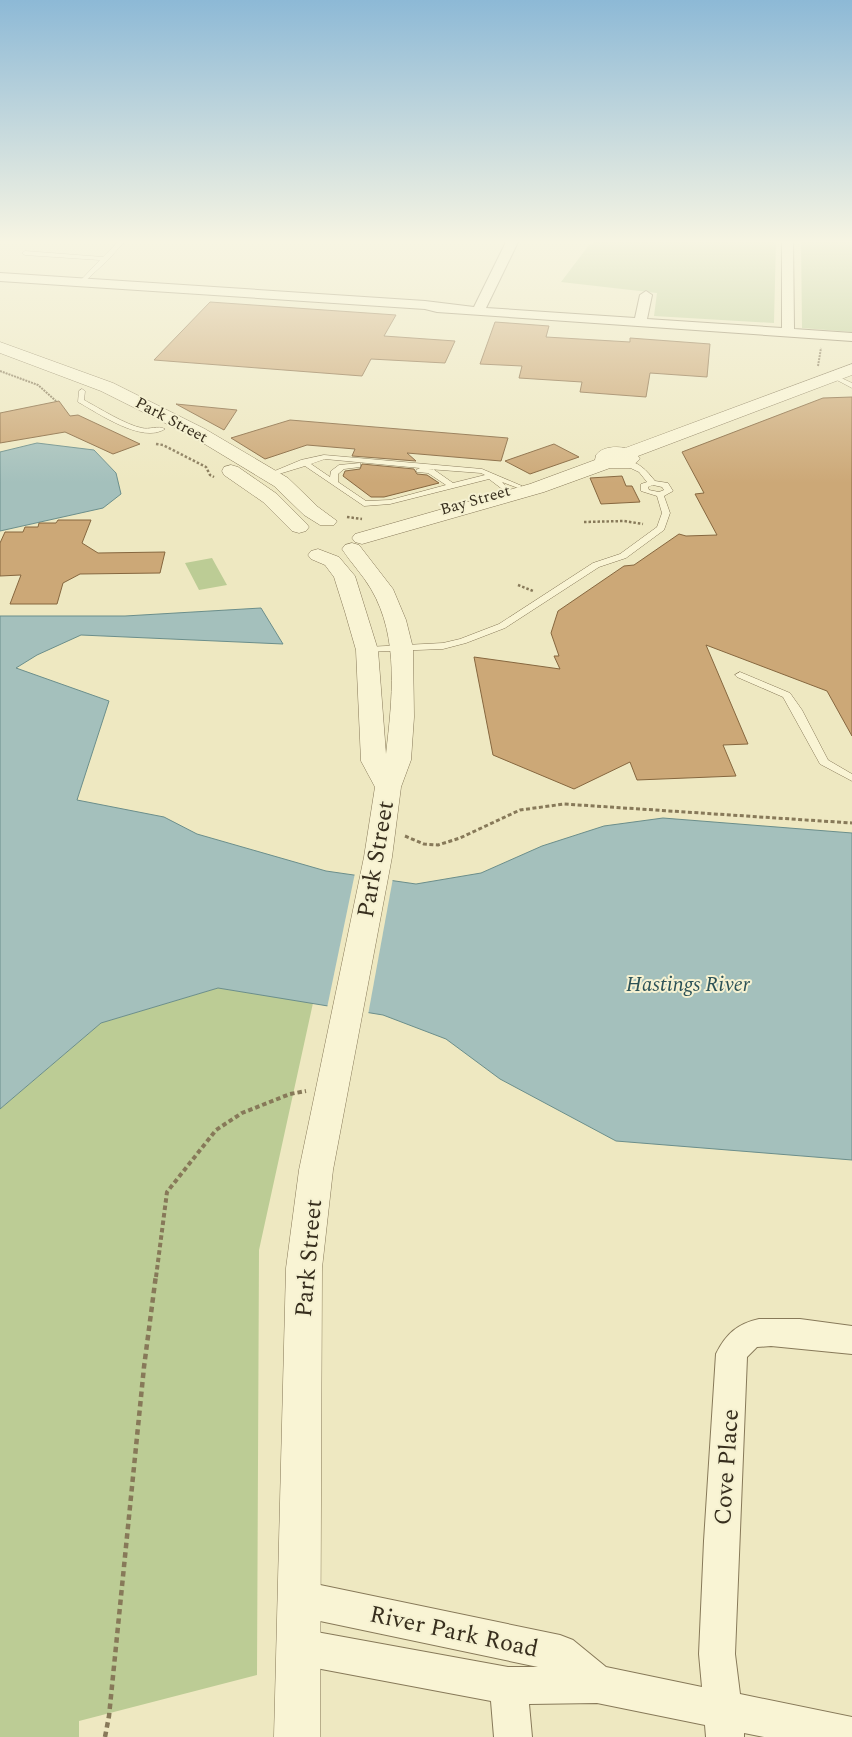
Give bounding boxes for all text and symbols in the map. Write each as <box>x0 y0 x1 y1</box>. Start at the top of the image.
street label: Park Street <box>131 391 212 449</box>
street label: Bay Street <box>437 478 513 521</box>
street label: Park Street <box>348 798 404 921</box>
water label: Hastings River <box>626 969 751 1001</box>
street label: Park Street <box>286 1198 332 1319</box>
street label: Cove Place <box>705 1408 749 1527</box>
street label: River Park Road <box>366 1597 541 1667</box>

